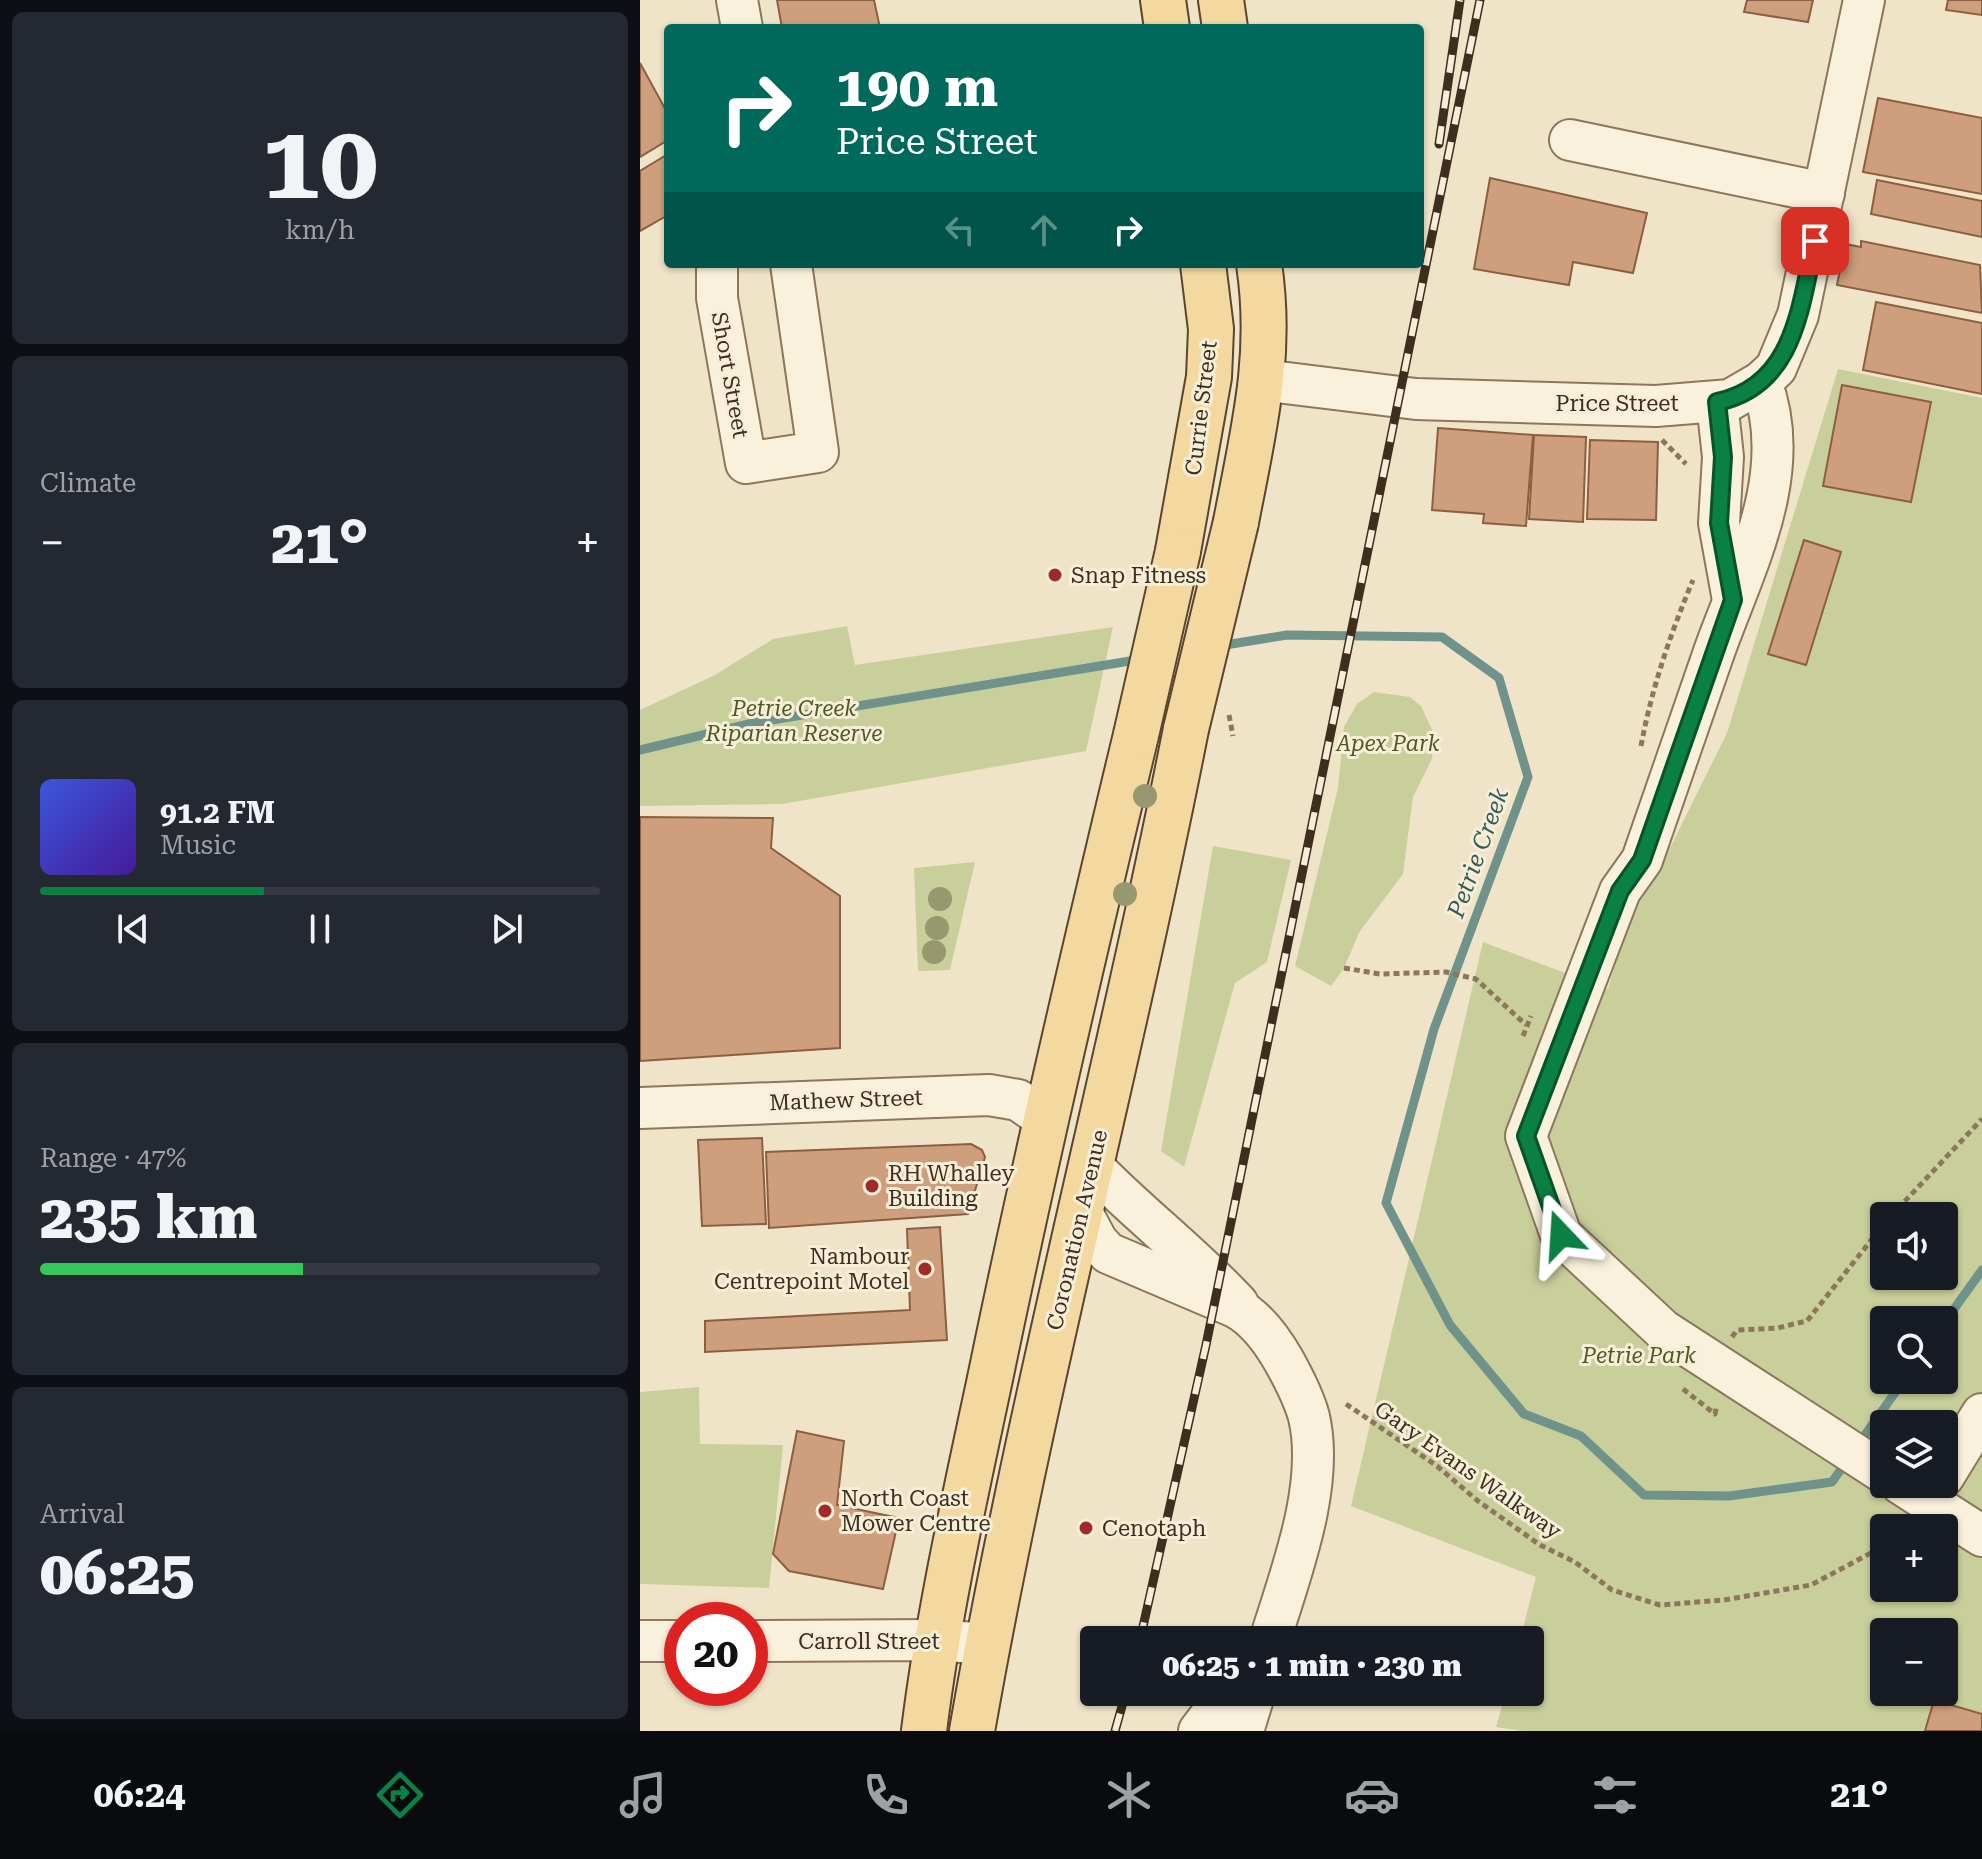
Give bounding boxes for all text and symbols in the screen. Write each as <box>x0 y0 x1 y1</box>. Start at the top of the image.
text: 190 m <box>836 54 998 120</box>
icon: right <box>704 56 808 160</box>
text: 10 <box>262 102 378 223</box>
text: Price Street <box>836 121 1038 163</box>
pin <box>1781 207 1849 275</box>
icon: left <box>938 208 982 252</box>
icon: ahead <box>1022 208 1066 252</box>
icon: right <box>1106 208 1150 252</box>
text: km/h <box>285 215 355 245</box>
icon: arrive <box>1793 219 1837 263</box>
street label: Short Street <box>707 310 753 440</box>
street label: Currie Street <box>1180 339 1222 477</box>
street label: Price Street <box>1555 391 1679 416</box>
text: Climate <box>40 468 136 498</box>
text: 21° <box>271 507 369 578</box>
text: − <box>40 517 65 569</box>
text: + <box>575 517 600 569</box>
place label: Snap Fitness <box>1071 563 1206 588</box>
marker: Snap Fitness <box>1046 566 1064 584</box>
park label: Petrie Creek Riparian Reserve <box>705 696 882 746</box>
park label: Apex Park <box>1334 731 1440 756</box>
water label: Petrie Creek <box>1441 784 1514 923</box>
text: 91.2 FM <box>160 795 275 830</box>
text: Music <box>160 830 236 860</box>
icon: previous <box>111 907 155 951</box>
icon: pause <box>298 907 342 951</box>
icon: next <box>485 907 529 951</box>
street label: Mathew Street <box>769 1085 923 1115</box>
street label: Coronation Avenue <box>1042 1127 1112 1333</box>
text: Range · 47% <box>40 1143 186 1173</box>
place label: RH Whalley Building <box>888 1161 1014 1211</box>
marker: RH Whalley Building <box>863 1177 881 1195</box>
text: 235 km <box>40 1182 257 1253</box>
position arrow <box>1519 1193 1603 1277</box>
map controls <box>1870 1202 1958 1706</box>
button: sound <box>1870 1202 1958 1290</box>
place label: Nambour Centrepoint Motel <box>714 1244 909 1294</box>
marker: Nambour Centrepoint Motel <box>916 1260 934 1278</box>
button: search <box>1870 1306 1958 1394</box>
park label: Petrie Park <box>1581 1343 1696 1368</box>
street label: Gary Evans Walkway <box>1370 1396 1566 1544</box>
button: layers <box>1870 1410 1958 1498</box>
place label: North Coast Mower Centre <box>841 1486 991 1536</box>
text: Arrival <box>40 1499 125 1529</box>
marker: North Coast Mower Centre <box>816 1502 834 1520</box>
button: + <box>1870 1514 1958 1602</box>
place label: Cenotaph <box>1102 1516 1206 1541</box>
marker: Cenotaph <box>1077 1519 1095 1537</box>
text: 06:25 <box>40 1538 194 1609</box>
speed limit sign: 20 <box>664 1602 768 1706</box>
button: − <box>1870 1618 1958 1706</box>
street label: Carroll Street <box>798 1629 940 1654</box>
text: 06:25 · 1 min · 230 m <box>1162 1648 1462 1683</box>
icon: directions <box>372 1767 428 1823</box>
icon: music <box>615 1767 671 1823</box>
icon: phone <box>858 1767 914 1823</box>
icon: climate <box>1101 1767 1157 1823</box>
icon: car <box>1344 1767 1400 1823</box>
icon: filters <box>1587 1767 1643 1823</box>
text: 06:24 <box>93 1774 185 1816</box>
text: 21° <box>1830 1774 1888 1816</box>

